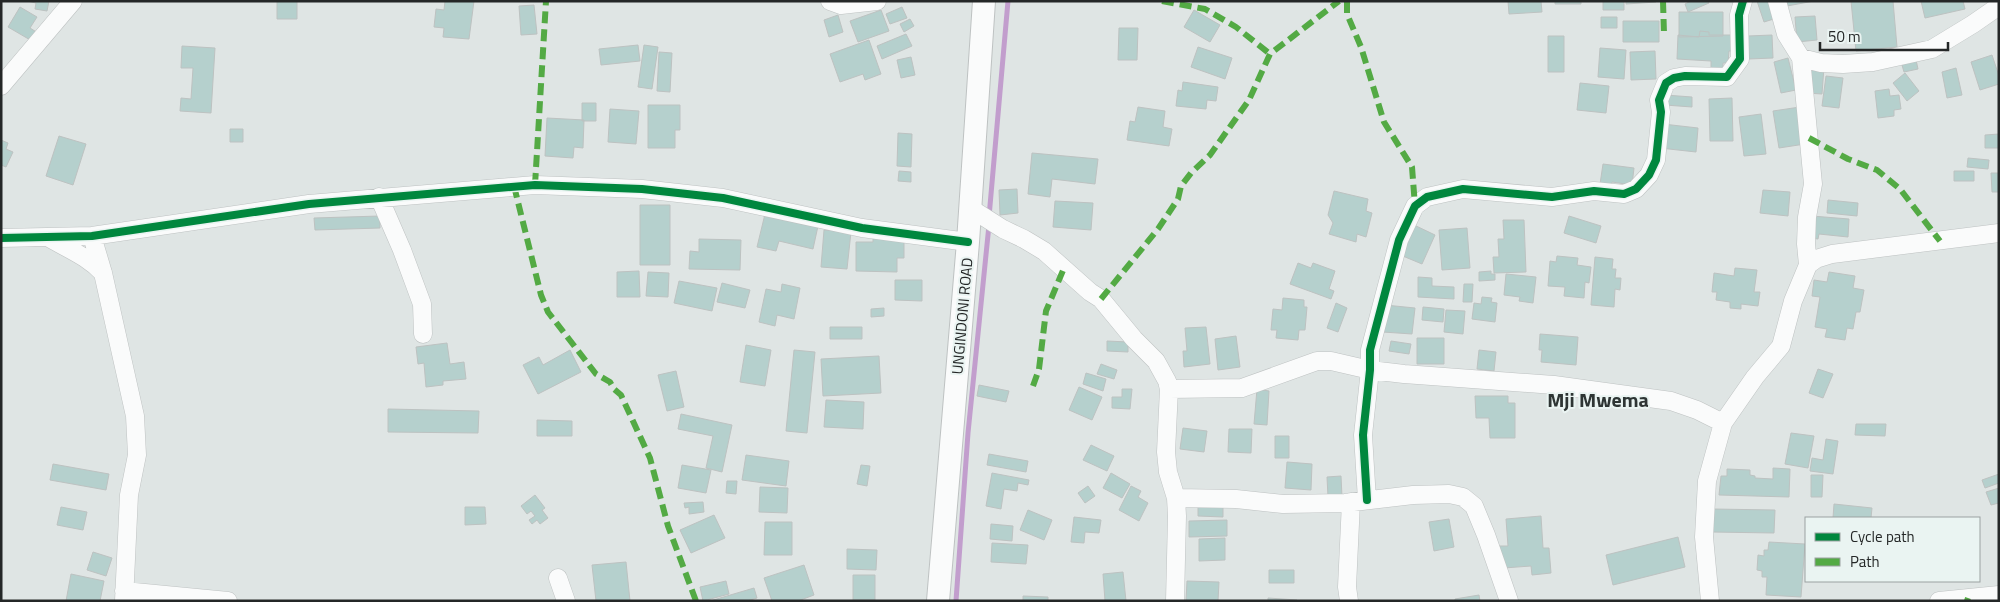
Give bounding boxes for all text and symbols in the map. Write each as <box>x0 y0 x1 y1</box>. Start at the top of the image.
scale bar <box>1820 20 1948 52</box>
text: 50 m <box>1828 25 1861 48</box>
street label: UNGINDONI ROAD <box>945 257 979 375</box>
district label: Mji Mwema <box>1547 384 1649 415</box>
legend <box>1805 517 1980 582</box>
text: Cycle path <box>1850 525 1915 548</box>
text: Path <box>1850 550 1880 573</box>

